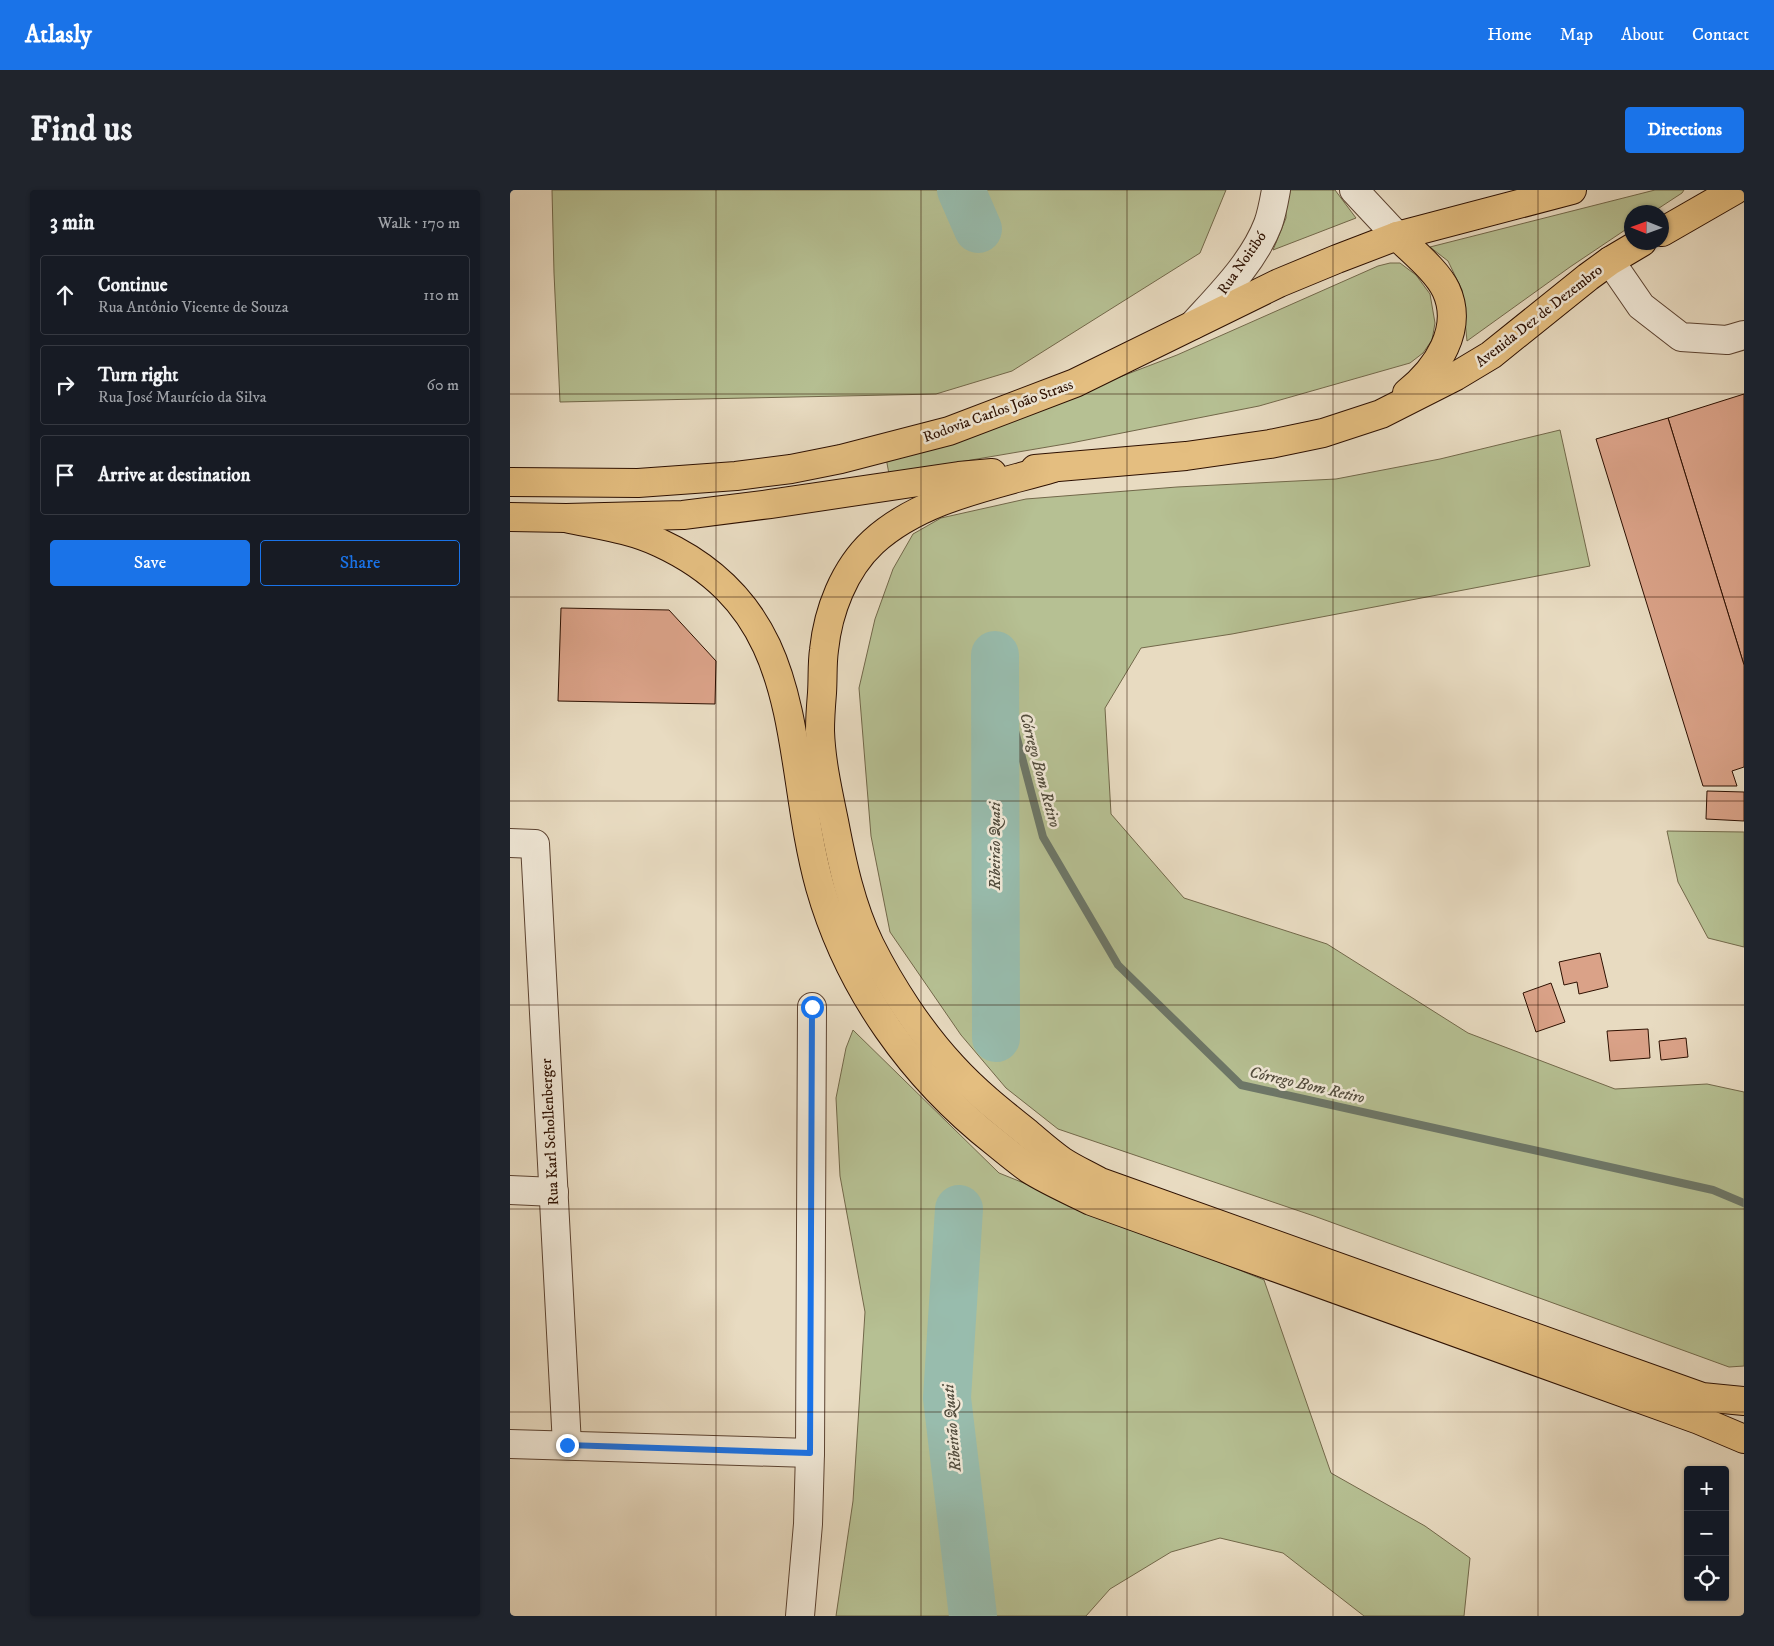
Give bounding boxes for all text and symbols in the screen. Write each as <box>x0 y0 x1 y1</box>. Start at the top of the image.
text: Atlasly <box>25 20 92 50</box>
text: Home <box>1487 24 1532 46</box>
text: Map <box>1560 24 1593 46</box>
text: About <box>1621 24 1664 46</box>
text: Contact <box>1692 24 1749 46</box>
button: Directions <box>1625 107 1744 153</box>
text: Find us <box>30 108 132 152</box>
north arrow <box>1624 205 1669 250</box>
text: 3 min <box>50 210 95 236</box>
text: Walk · 170 m <box>378 213 460 233</box>
street label: Rua Noitibó <box>1213 228 1271 298</box>
street label: Avenida Dez de Dezembro <box>1472 260 1606 372</box>
text: Continue <box>98 274 168 297</box>
icon: ahead <box>51 281 79 309</box>
text: 110 m <box>423 285 459 305</box>
text: Rua Antônio Vicente de Souza <box>98 297 288 317</box>
text: Turn right <box>98 364 178 387</box>
icon: right <box>51 371 79 399</box>
text: 60 m <box>427 375 459 395</box>
street label: Rodovia Carlos João Strass <box>920 375 1076 447</box>
text: Rua José Maurício da Silva <box>98 387 267 407</box>
icon: arrive <box>51 461 79 489</box>
text: Arrive at destination <box>98 464 250 487</box>
button: Save <box>50 540 250 586</box>
button: Share <box>260 540 460 586</box>
water label: Córrego Bom Retiro <box>1015 710 1065 830</box>
water label: Ribeirão Quati <box>985 801 1005 891</box>
route start <box>801 996 824 1019</box>
street label: Rua Karl Schollenberger <box>537 1058 563 1206</box>
water label: Córrego Bom Retiro <box>1247 1062 1367 1108</box>
water label: Ribeirão Quati <box>938 1383 966 1474</box>
route end <box>556 1434 579 1457</box>
map controls <box>1684 1466 1729 1601</box>
button: + <box>1684 1466 1729 1511</box>
button: − <box>1684 1511 1729 1556</box>
button: locate <box>1684 1556 1729 1601</box>

